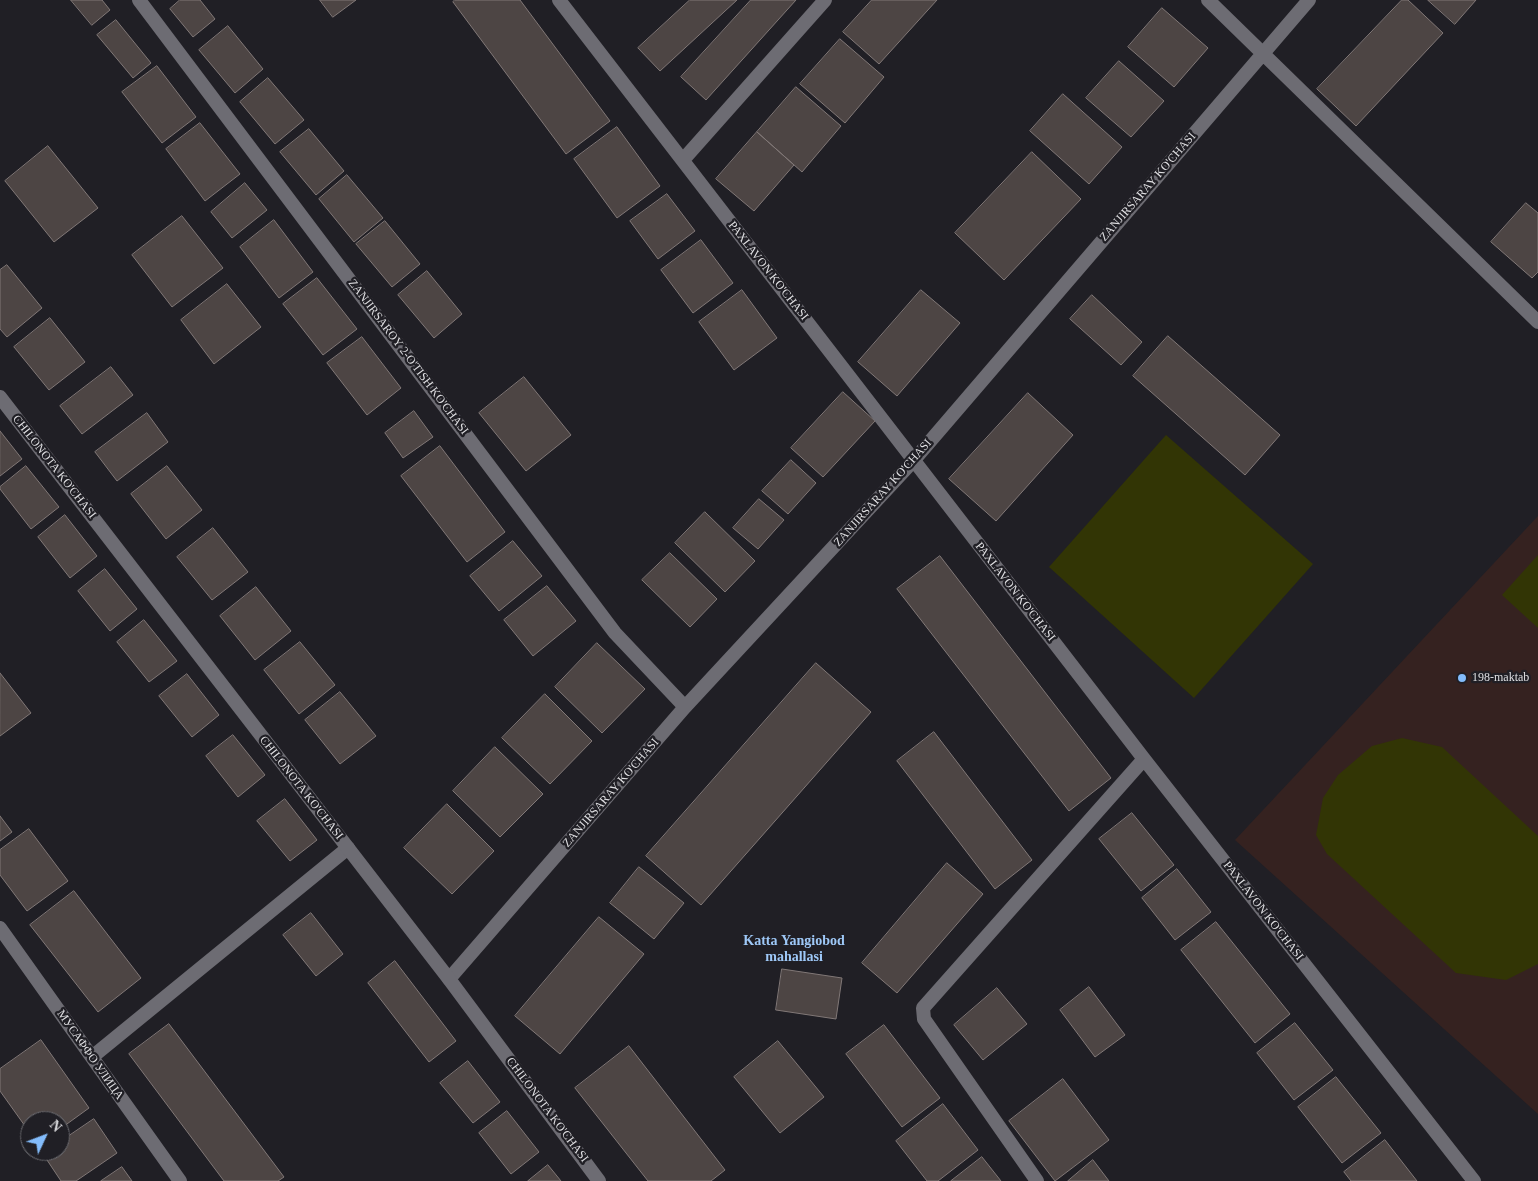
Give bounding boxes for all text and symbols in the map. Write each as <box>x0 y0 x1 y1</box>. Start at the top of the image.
street label: ZANJIRSARAY KO'CHASI <box>1097 130 1199 244</box>
street label: PAXLAVON KO'CHASI <box>725 219 811 323</box>
street label: ZANJIRSAROY 2-O'TISH KO'CHASI <box>345 276 471 438</box>
street label: CHILONOTA KO'CHASI <box>9 412 99 522</box>
street label: ZANJIRSARAY KO'CHASI <box>831 436 935 550</box>
street label: PAXLAVON KO'CHASI <box>972 540 1058 644</box>
place label: 198-maktab <box>1472 671 1529 685</box>
marker: 198-maktab <box>1456 672 1468 684</box>
street label: CHILONOTA KO'CHASI <box>256 733 346 843</box>
street label: ZANJIRSARAY KO'CHASI <box>560 736 662 850</box>
street label: PAXLAVON KO'CHASI <box>1220 859 1306 963</box>
district label: Katta Yangiobod mahallasi <box>743 933 845 966</box>
street label: МУСАФФО УЛИЦА <box>54 1007 126 1103</box>
street label: CHILONOTA KO'CHASI <box>503 1055 591 1165</box>
north arrow <box>20 1111 70 1161</box>
text: N <box>47 1117 65 1135</box>

